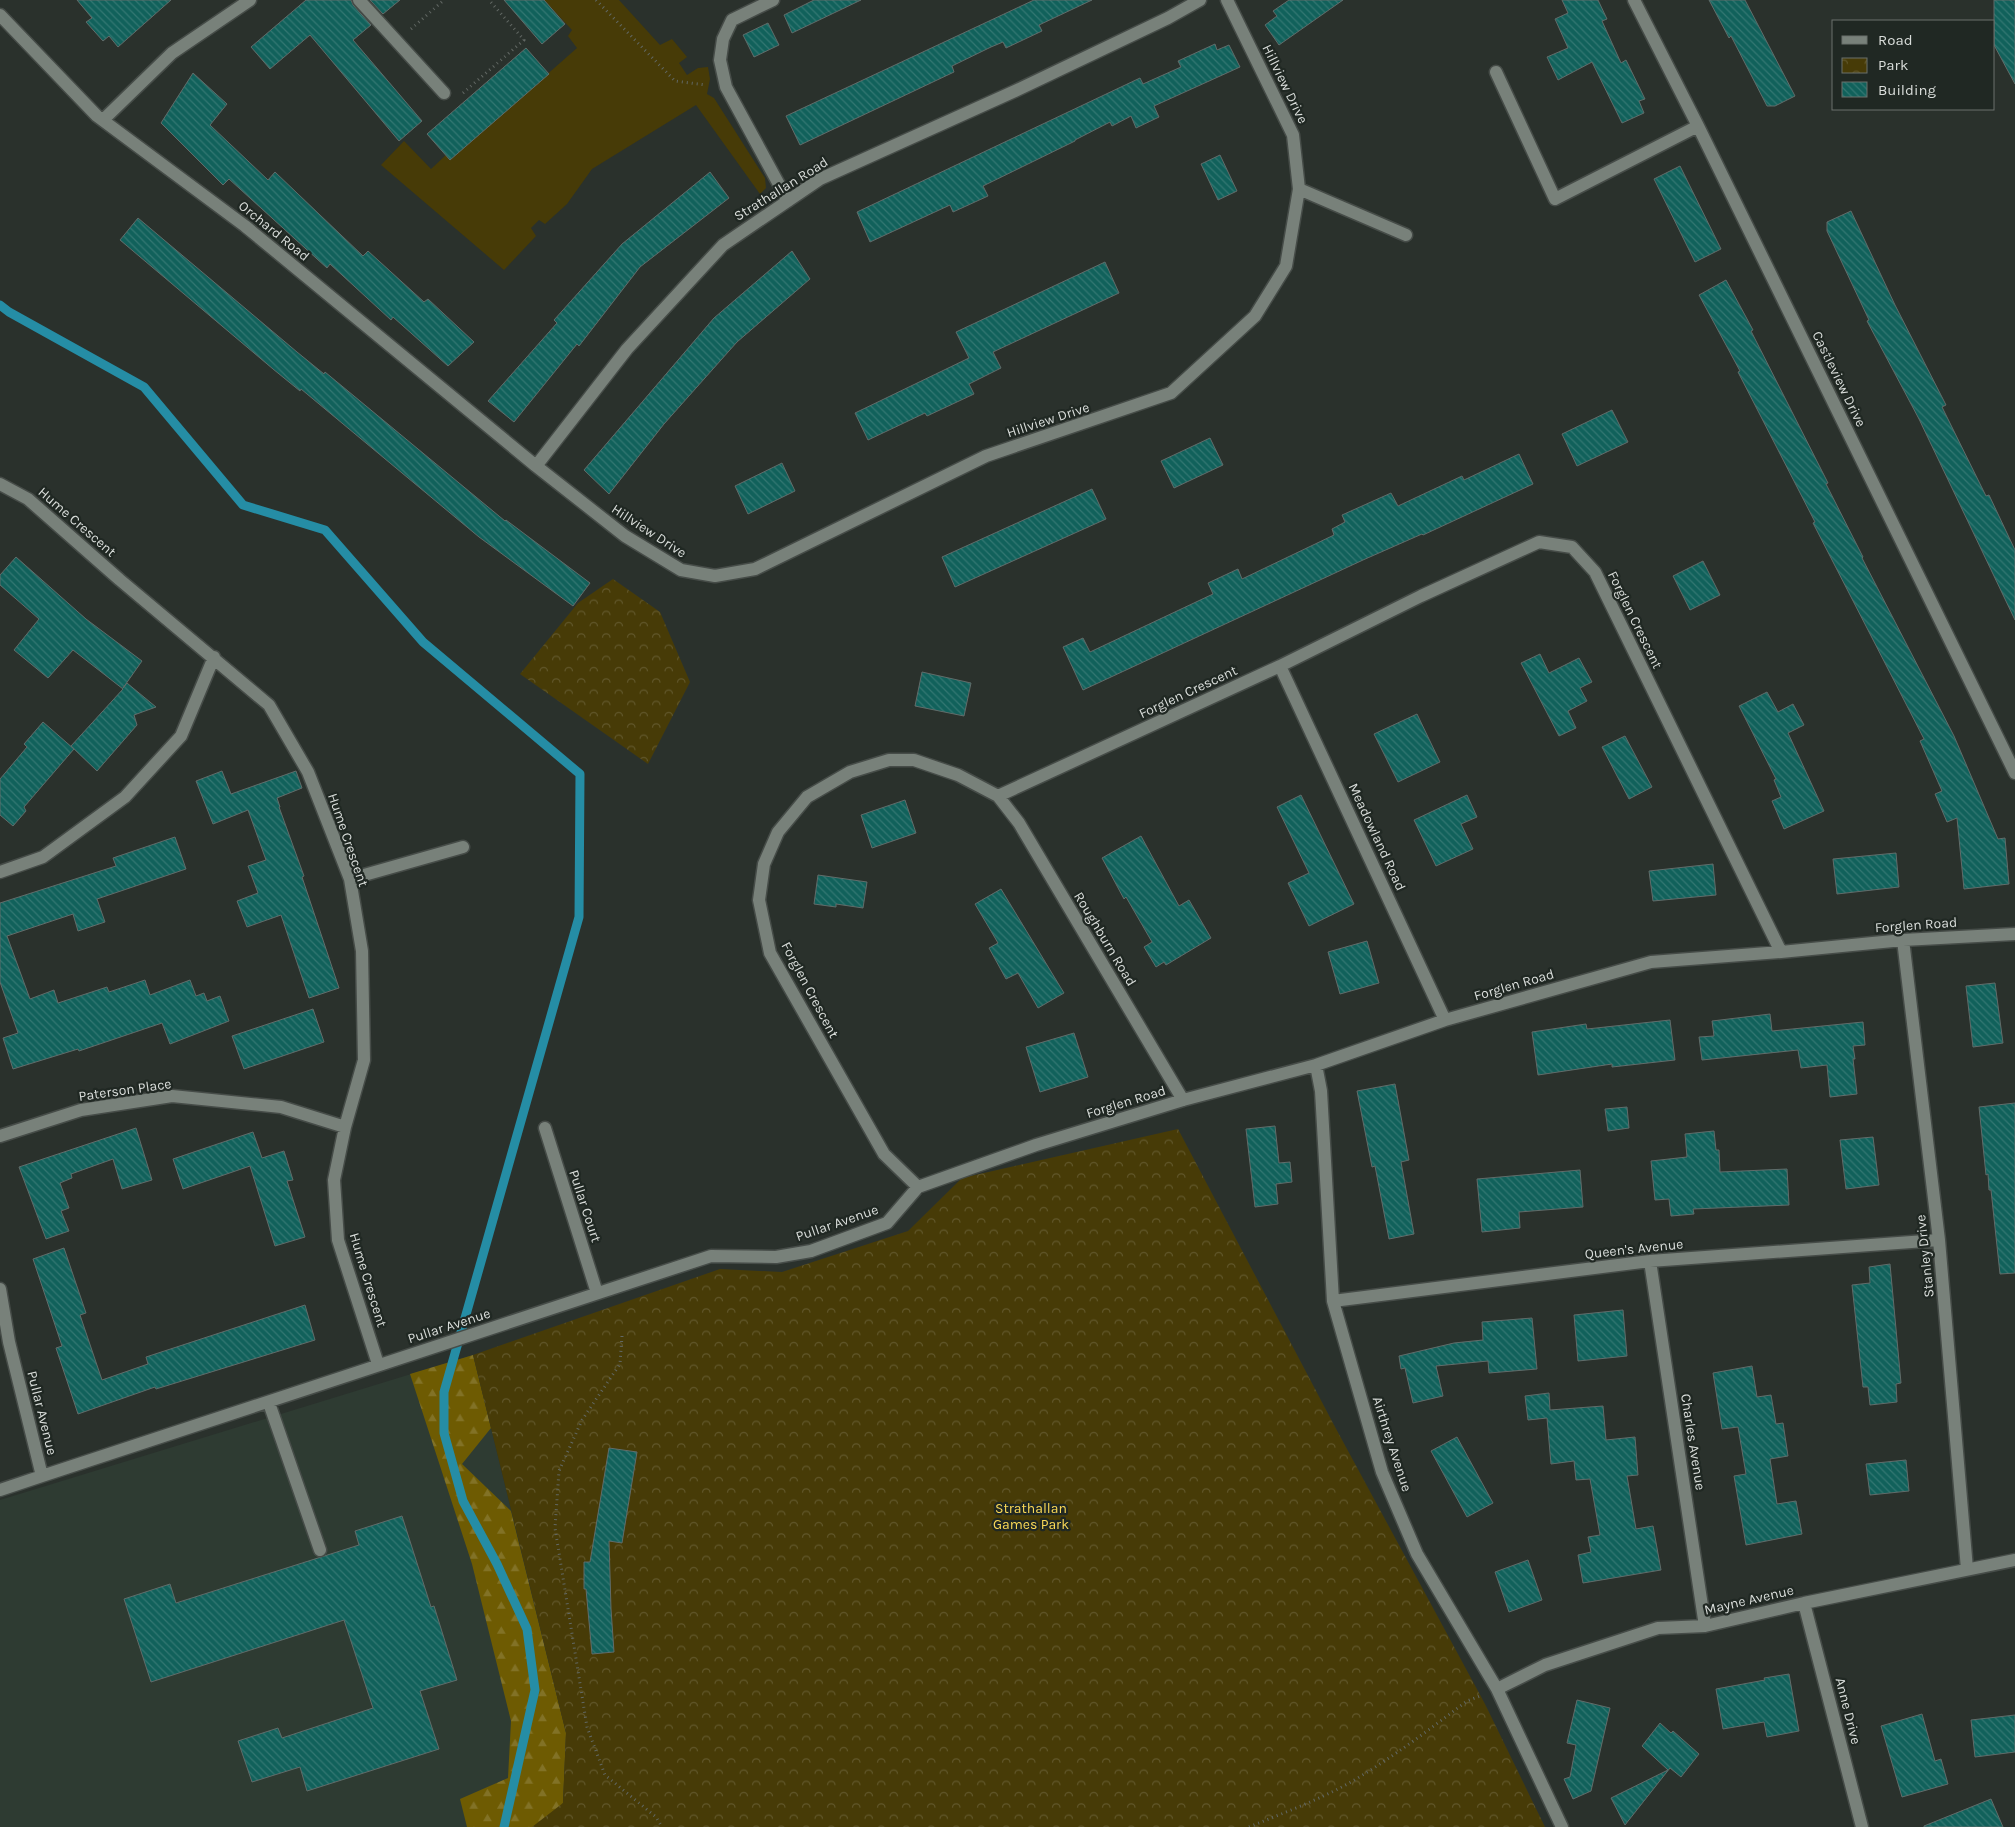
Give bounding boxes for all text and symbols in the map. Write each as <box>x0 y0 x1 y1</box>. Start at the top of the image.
legend <box>1832 20 1995 110</box>
text: Road <box>1878 31 1913 49</box>
street label: Hillview Drive <box>1259 42 1311 126</box>
text: Park <box>1878 56 1908 74</box>
text: Building <box>1878 81 1936 99</box>
street label: Strathallan Road <box>731 153 831 225</box>
street label: Orchard Road <box>235 197 313 265</box>
street label: Castleview Drive <box>1808 328 1870 430</box>
street label: Hillview Drive <box>1005 399 1091 441</box>
street label: Hume Crescent <box>35 484 119 560</box>
street label: Hillview Drive <box>608 500 690 562</box>
street label: Forglen Crescent <box>1604 568 1666 672</box>
street label: Forglen Crescent <box>1136 662 1240 722</box>
street label: Meadowland Road <box>1345 780 1409 894</box>
street label: Hume Crescent <box>324 791 372 889</box>
street label: Roughburn Road <box>1070 889 1140 989</box>
street label: Forglen Road <box>1874 914 1958 936</box>
street label: Forglen Crescent <box>777 939 843 1041</box>
street label: Forglen Road <box>1472 965 1556 1005</box>
street label: Paterson Place <box>77 1075 173 1105</box>
street label: Forglen Road <box>1084 1082 1168 1122</box>
street label: Pullar Court <box>565 1168 605 1244</box>
street label: Pullar Avenue <box>793 1201 881 1245</box>
street label: Stanley Drive <box>1912 1214 1938 1298</box>
street label: Hume Crescent <box>346 1231 390 1329</box>
street label: Queen's Avenue <box>1584 1235 1684 1263</box>
street label: Pullar Avenue <box>405 1305 493 1347</box>
street label: Pullar Avenue <box>23 1369 61 1457</box>
street label: Charles Avenue <box>1677 1392 1709 1492</box>
street label: Airthrey Avenue <box>1369 1394 1415 1494</box>
park label: Strathallan Games Park <box>993 1500 1069 1533</box>
street label: Mayne Avenue <box>1703 1581 1795 1619</box>
street label: Anne Drive <box>1832 1676 1864 1746</box>

